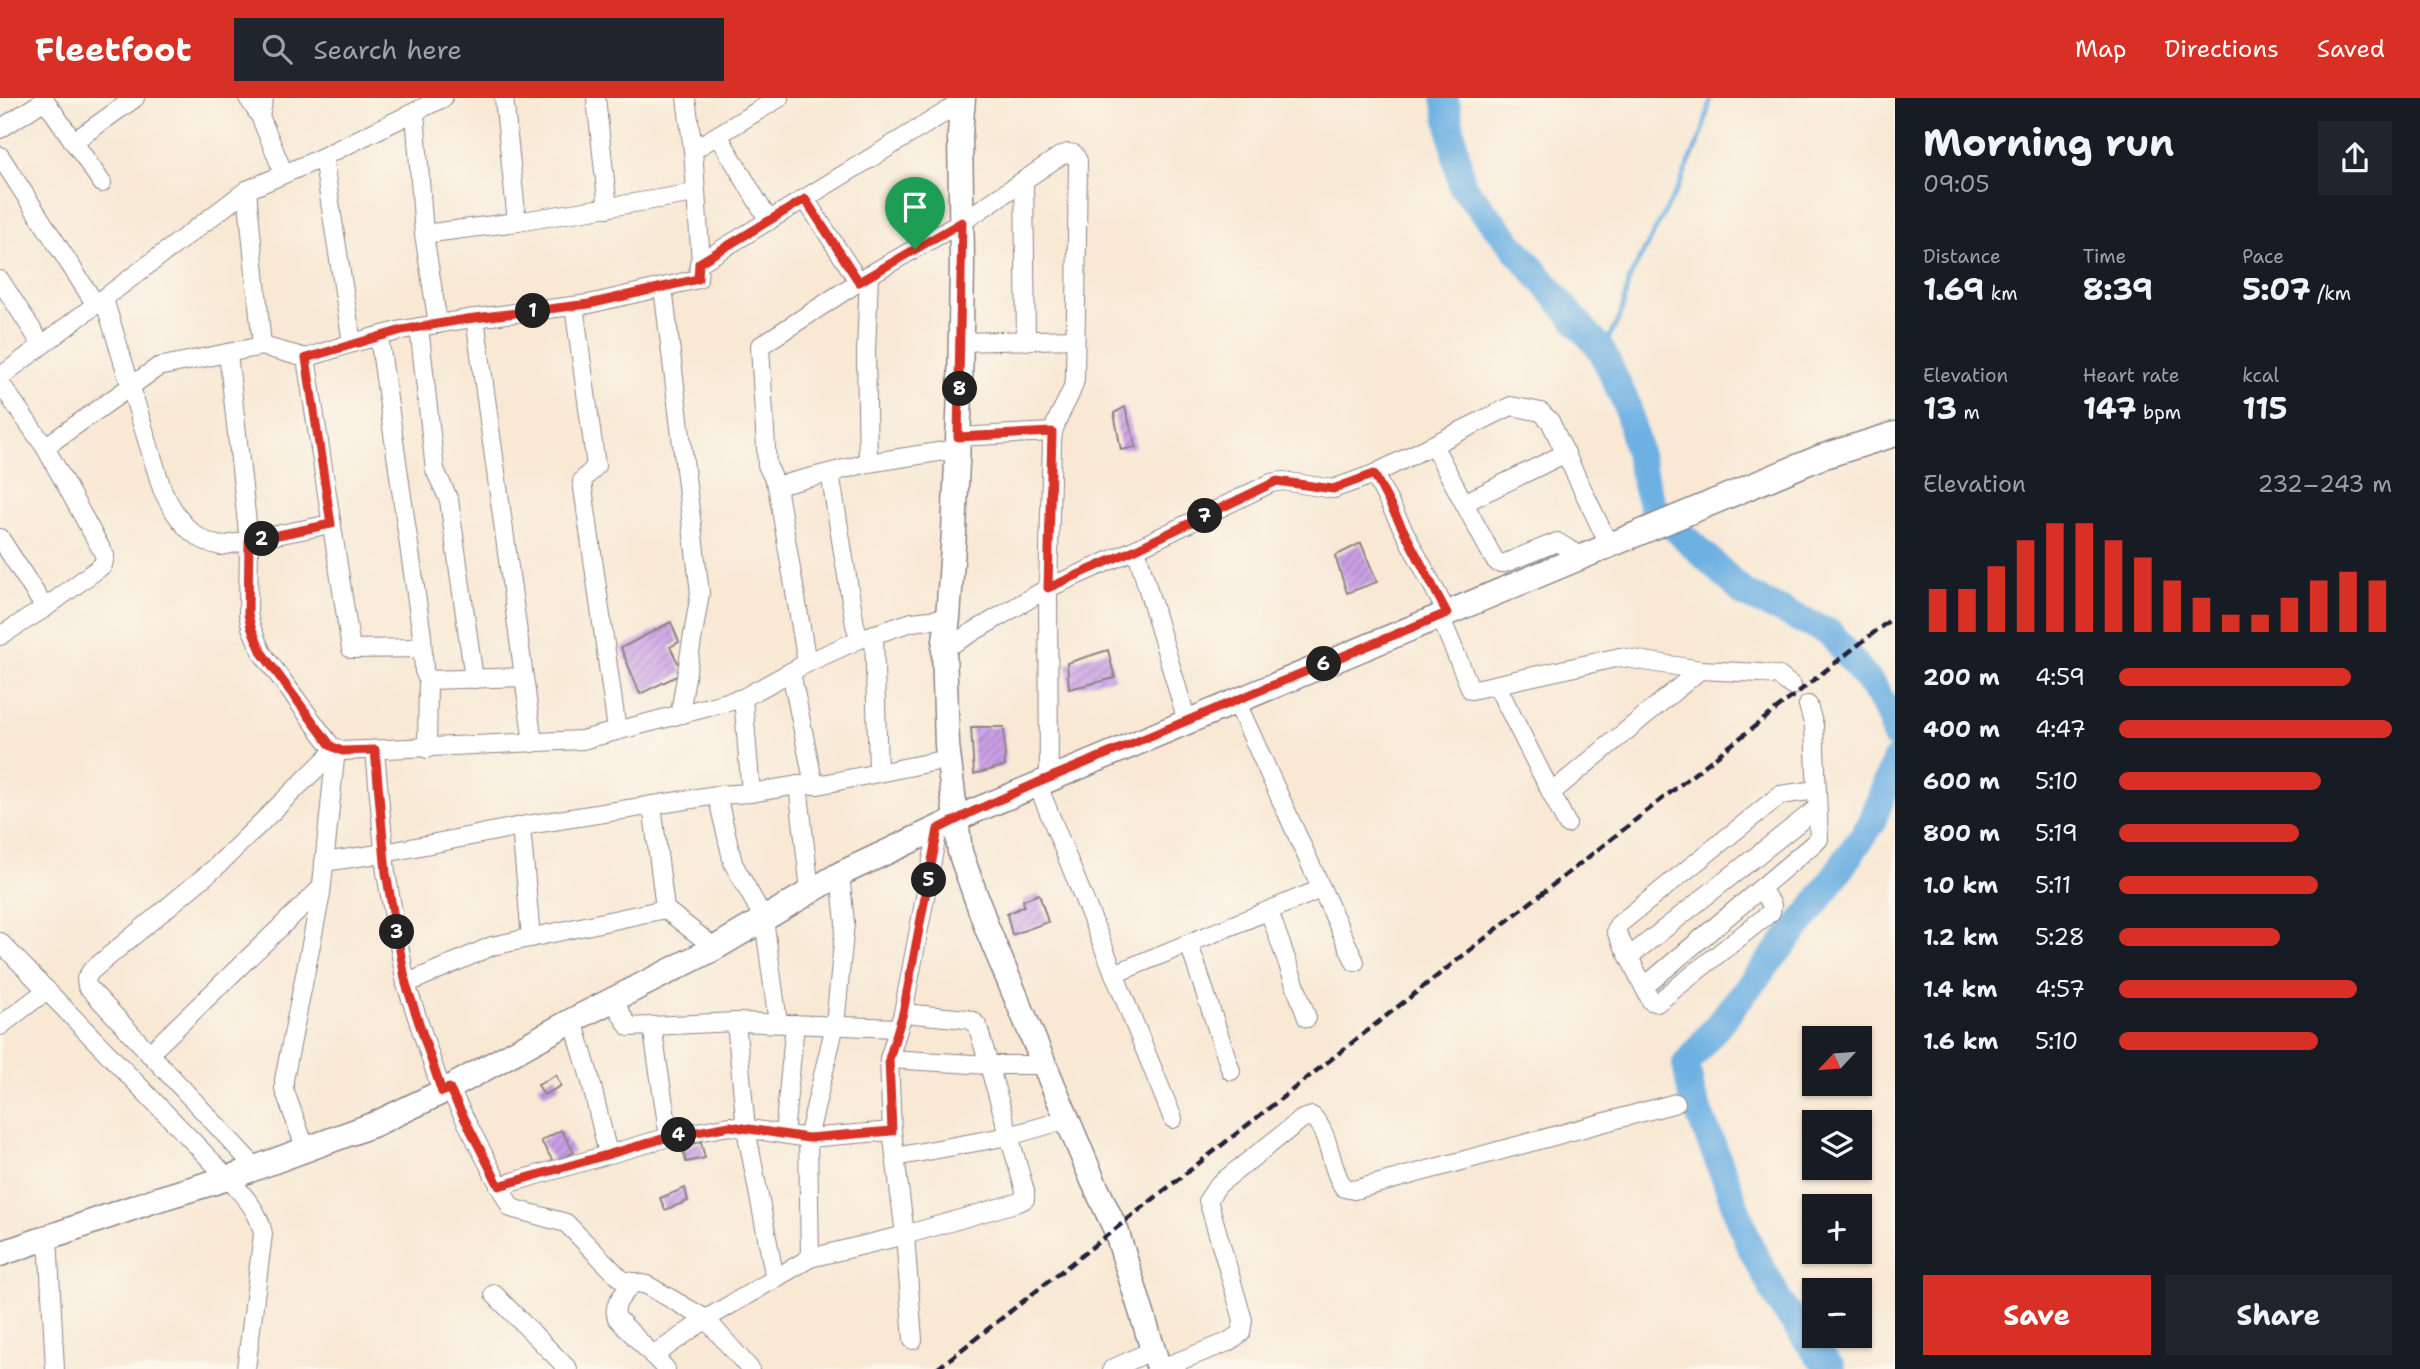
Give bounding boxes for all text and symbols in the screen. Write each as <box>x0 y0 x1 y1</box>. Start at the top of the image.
search box <box>234 18 724 81</box>
text: Fleetfoot <box>35 27 192 72</box>
icon: search <box>258 30 296 68</box>
text: Search here <box>314 32 462 67</box>
text: Map <box>2075 33 2126 65</box>
text: Directions <box>2164 33 2279 65</box>
text: Saved <box>2317 33 2385 65</box>
text: Morning run <box>1923 117 2174 168</box>
button: share <box>2318 121 2392 195</box>
text: 09:05 <box>1923 169 1990 199</box>
pin <box>885 177 945 249</box>
icon: arrive <box>896 188 934 226</box>
text: Distance <box>1923 244 2001 269</box>
text: Time <box>2083 244 2126 269</box>
text: Pace <box>2242 244 2284 269</box>
text: 1.69 <box>1923 269 1984 310</box>
text: 8:39 <box>2083 269 2153 310</box>
text: 5:07 <box>2242 269 2311 310</box>
text: km <box>1984 281 2018 306</box>
text: /km <box>2311 281 2351 306</box>
pin: 1 <box>516 294 550 328</box>
text: 1 <box>528 298 537 323</box>
text: Elevation <box>1923 363 2008 388</box>
text: Heart rate <box>2083 363 2179 388</box>
text: kcal <box>2242 363 2279 388</box>
pin: 8 <box>942 372 978 406</box>
text: 8 <box>953 376 966 401</box>
text: 13 <box>1923 388 1957 429</box>
text: 147 <box>2083 388 2136 429</box>
text: 115 <box>2242 388 2288 429</box>
text: m <box>1957 400 1980 425</box>
text: bpm <box>2136 400 2181 425</box>
text: Elevation <box>1923 469 2026 499</box>
text: 232–243 m <box>2257 469 2392 499</box>
pin: 7 <box>1188 498 1222 534</box>
text: 7 <box>1198 503 1211 528</box>
pin: 2 <box>244 522 280 556</box>
text: 2 <box>255 526 268 551</box>
pin: 6 <box>1306 646 1342 682</box>
text: 6 <box>1317 651 1330 676</box>
text: 200 m <box>1923 662 2000 692</box>
text: 4:59 <box>2035 662 2085 692</box>
text: 400 m <box>1923 714 2000 744</box>
text: 4:47 <box>2035 714 2086 744</box>
text: 600 m <box>1923 766 2000 796</box>
text: 5:10 <box>2035 766 2078 796</box>
text: 800 m <box>1923 818 2000 848</box>
text: 5:19 <box>2035 818 2078 848</box>
pin: 5 <box>912 862 946 898</box>
text: 5 <box>923 867 934 892</box>
text: 1.0 km <box>1923 870 1998 900</box>
text: 5:11 <box>2035 870 2071 900</box>
pin: 3 <box>380 914 414 950</box>
text: 3 <box>390 919 403 944</box>
text: 1.2 km <box>1923 922 1999 952</box>
text: 5:28 <box>2035 922 2085 952</box>
text: 1.4 km <box>1923 974 1997 1004</box>
text: 4:57 <box>2035 974 2085 1004</box>
north arrow <box>1802 1026 1872 1096</box>
map controls <box>1802 1026 1872 1348</box>
text: 1.6 km <box>1923 1026 1998 1056</box>
text: 5:10 <box>2035 1026 2078 1056</box>
button: layers <box>1802 1110 1872 1180</box>
pin: 4 <box>662 1118 696 1152</box>
text: 4 <box>672 1122 685 1147</box>
button: + <box>1802 1194 1872 1264</box>
button: Save <box>1923 1275 2151 1355</box>
button: Share <box>2165 1275 2392 1355</box>
button: − <box>1802 1278 1872 1348</box>

